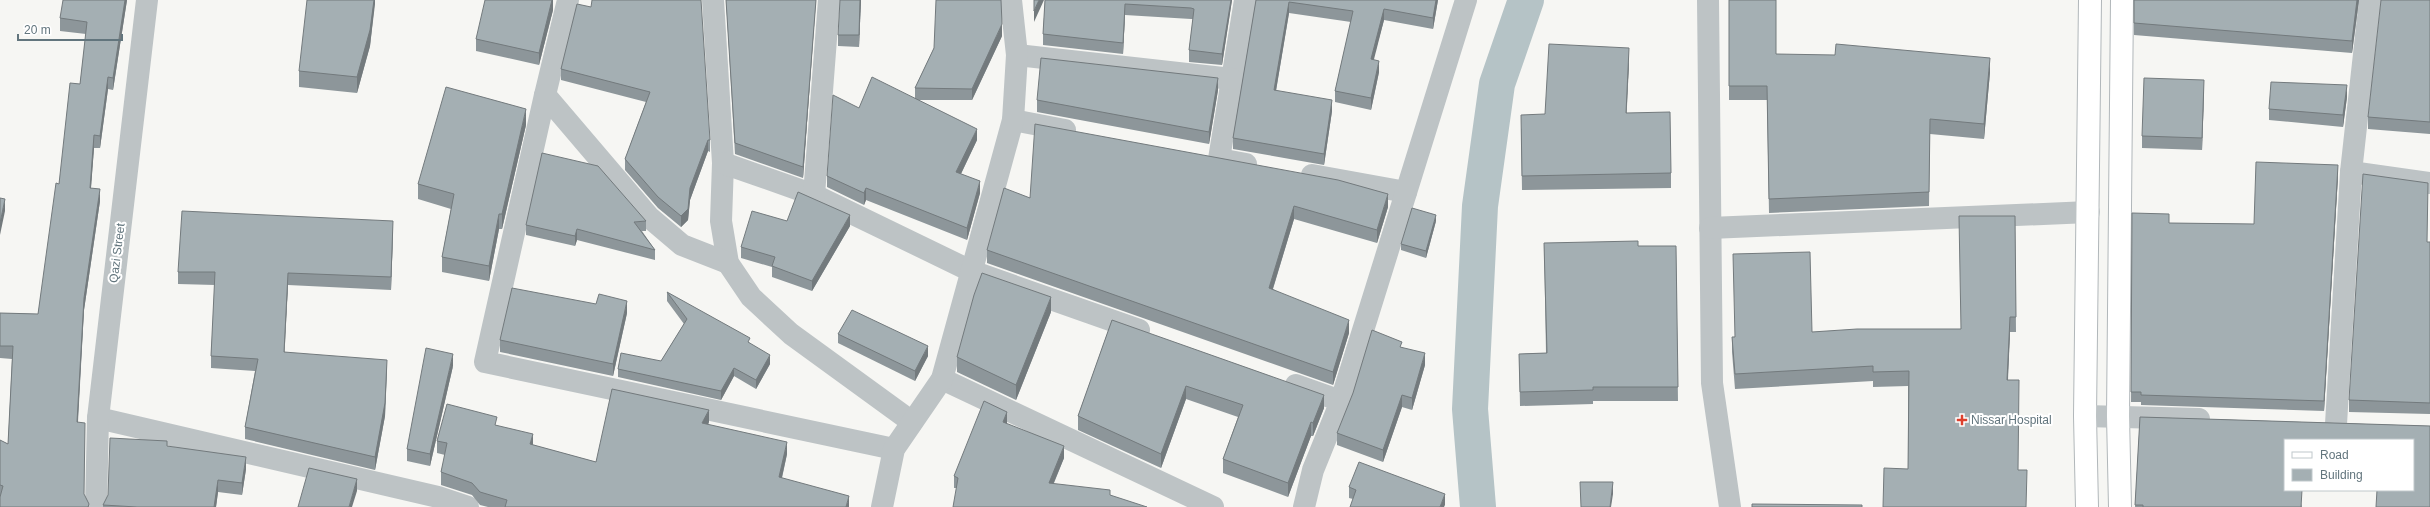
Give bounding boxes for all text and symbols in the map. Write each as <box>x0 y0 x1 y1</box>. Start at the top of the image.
scale bar <box>18 16 122 42</box>
text: 20 m <box>24 23 51 37</box>
street label: Qazi Street <box>106 222 128 284</box>
place label: Nissar Hospital <box>1971 413 2052 427</box>
marker: Nissar Hospital <box>1956 414 1968 426</box>
legend <box>2284 439 2414 491</box>
text: Road <box>2320 448 2349 462</box>
text: Building <box>2320 468 2363 482</box>

